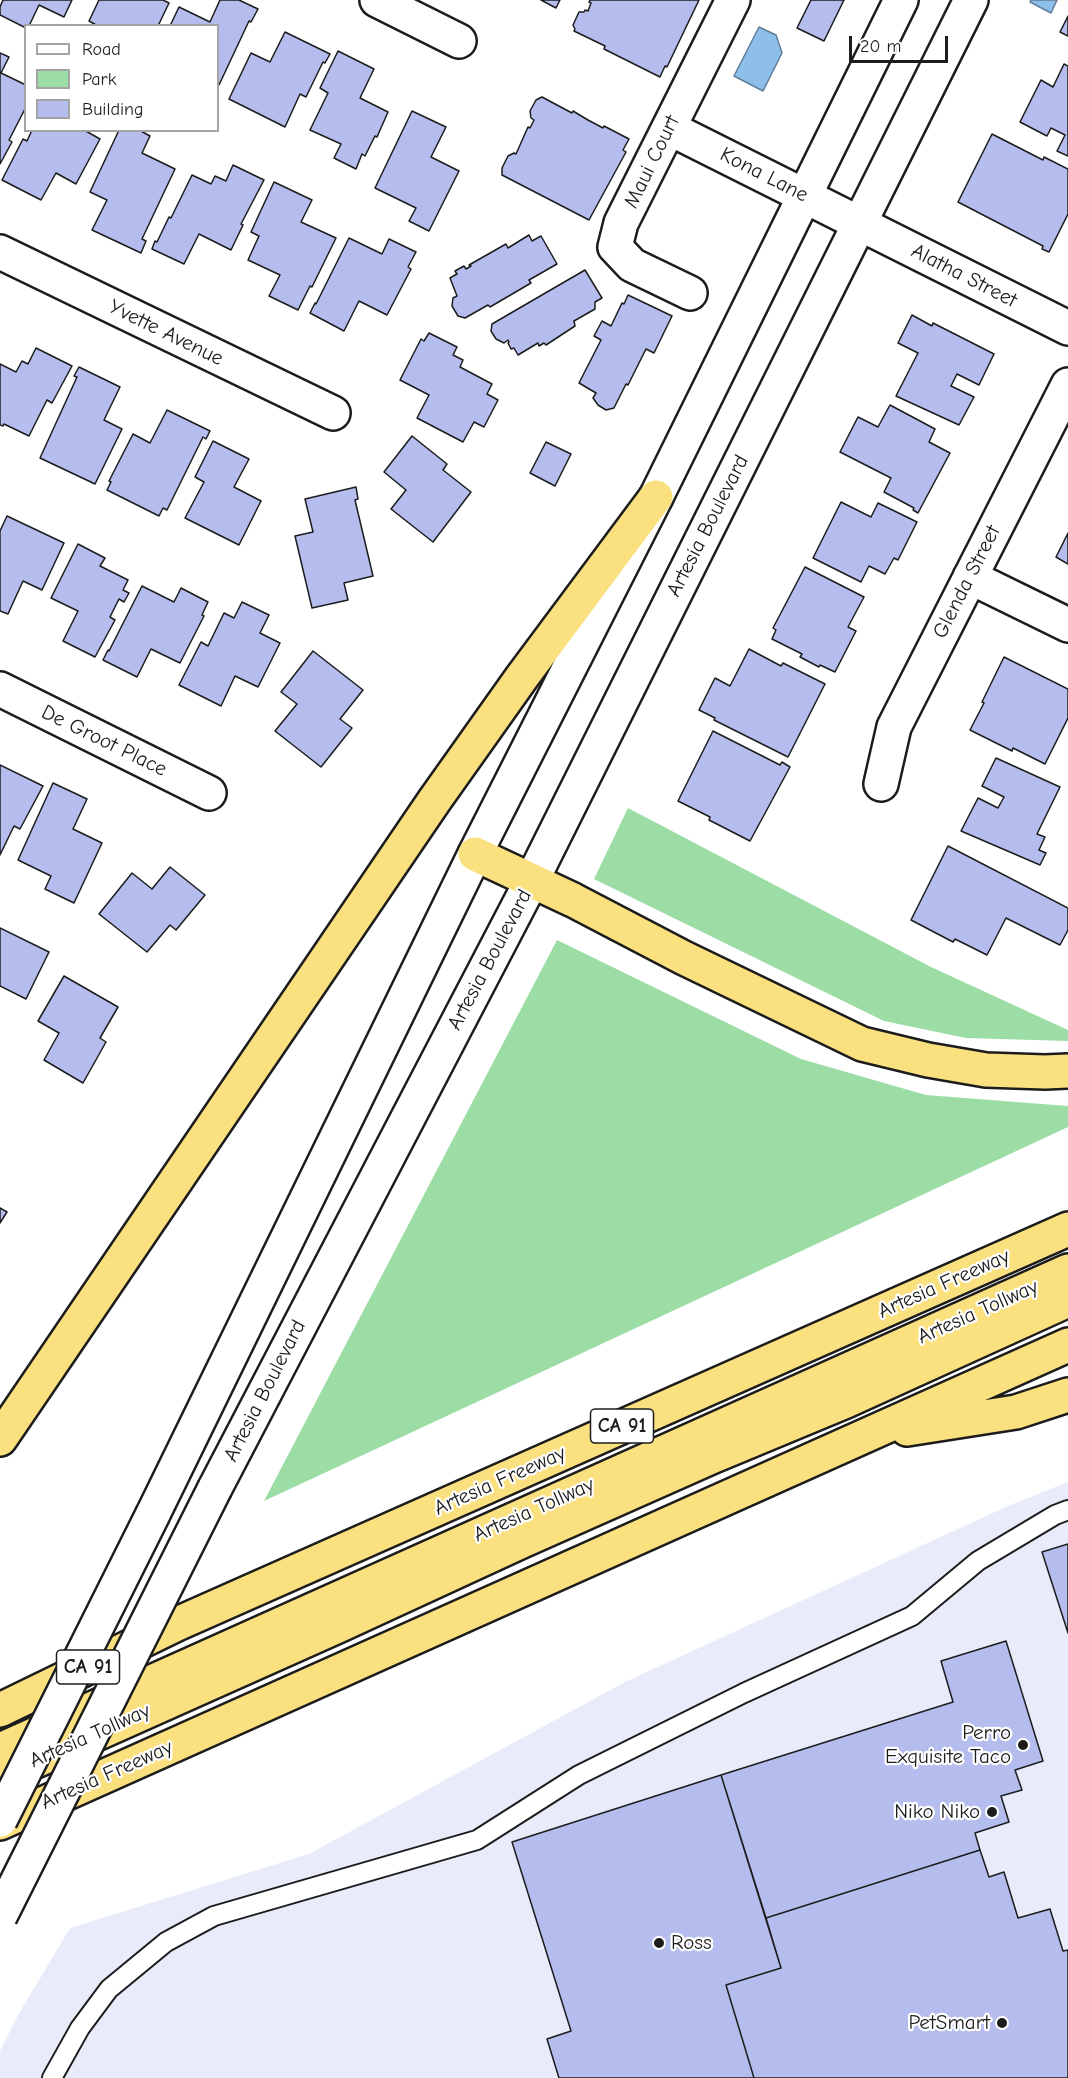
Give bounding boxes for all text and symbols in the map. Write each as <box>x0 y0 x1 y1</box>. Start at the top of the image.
legend <box>24 24 219 132</box>
scale bar <box>852 24 951 62</box>
text: 20 m <box>860 36 901 57</box>
text: Road <box>82 39 121 60</box>
text: Park <box>82 69 116 90</box>
text: Building <box>82 99 144 120</box>
street label: Maui Court <box>619 112 685 212</box>
street label: Kona Lane <box>716 142 812 208</box>
street label: Alatha Street <box>907 239 1021 313</box>
street label: Yvette Avenue <box>105 294 227 372</box>
street label: Artesia Boulevard <box>661 451 755 601</box>
street label: Glenda Street <box>928 521 1006 643</box>
street label: De Groot Place <box>37 700 171 782</box>
street label: Artesia Boulevard <box>442 885 538 1035</box>
street label: Artesia Freeway <box>874 1244 1014 1324</box>
street label: Artesia Tollway <box>914 1274 1042 1350</box>
street label: Artesia Boulevard <box>218 1316 312 1466</box>
road number: CA 91 <box>590 1409 654 1443</box>
street label: Artesia Freeway <box>430 1441 570 1521</box>
street label: Artesia Tollway <box>470 1472 598 1548</box>
road number: CA 91 <box>56 1650 119 1684</box>
street label: Artesia Tollway <box>26 1698 154 1774</box>
place label: Perro Exquisite Taco <box>885 1720 1011 1770</box>
street label: Artesia Freeway <box>37 1735 177 1815</box>
marker: Perro Exquisite Taco <box>1016 1738 1030 1752</box>
place label: Niko Niko <box>894 1799 980 1825</box>
marker: Niko Niko <box>985 1805 999 1819</box>
place label: Ross <box>671 1930 712 1956</box>
marker: Ross <box>652 1936 666 1950</box>
place label: PetSmart <box>908 2010 990 2036</box>
marker: PetSmart <box>995 2016 1009 2030</box>

